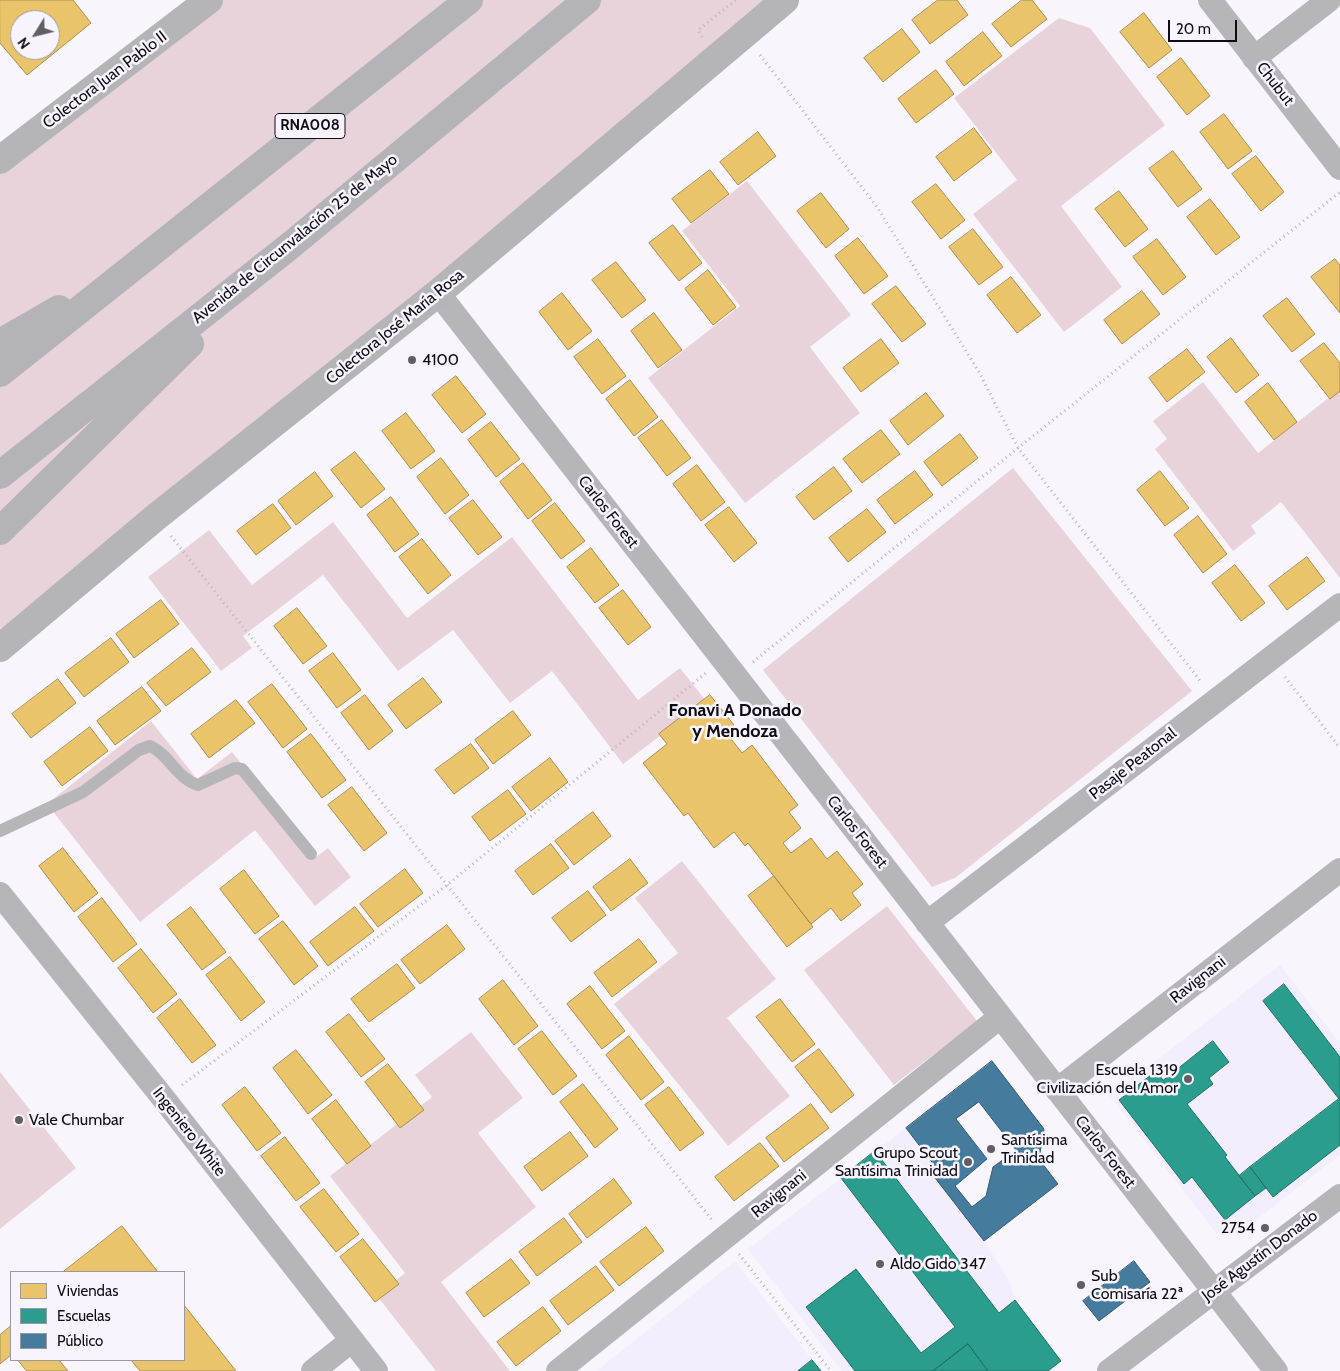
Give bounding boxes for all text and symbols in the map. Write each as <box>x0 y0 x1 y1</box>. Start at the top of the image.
north arrow <box>10 10 60 60</box>
scale bar <box>1170 10 1239 42</box>
text: 20 m <box>1176 20 1211 38</box>
street label: Colectora Juan Pablo II <box>39 27 171 133</box>
text: N <box>13 34 34 53</box>
street label: Chubut <box>1252 59 1298 109</box>
road number: RNA008 <box>275 114 345 138</box>
street label: Avenida de Circunvalación 25 de Mayo <box>188 150 402 328</box>
street label: Colectora José María Rosa <box>322 265 468 389</box>
place label: 4100 <box>422 350 459 370</box>
marker: 4100 <box>406 354 418 366</box>
street label: Carlos Forest <box>574 472 642 552</box>
district label: Fonavi A Donado y Mendoza <box>669 700 801 742</box>
street label: Pasaje Peatonal <box>1086 724 1180 804</box>
street label: Carlos Forest <box>823 792 891 872</box>
street label: Ravignani <box>1166 952 1230 1008</box>
place label: Escuela 1319 Civilización del Amor <box>1036 1060 1178 1098</box>
marker: Escuela 1319 Civilización del Amor <box>1182 1073 1194 1085</box>
street label: Ingeniero White <box>148 1084 230 1180</box>
place label: Vale Chumbar <box>29 1110 124 1130</box>
street label: Carlos Forest <box>1071 1112 1139 1192</box>
marker: Vale Chumbar <box>13 1114 25 1126</box>
place label: Santísima Trinidad <box>1001 1130 1067 1168</box>
place label: Grupo Scout Santísima Trinidad <box>835 1143 958 1181</box>
marker: Santísima Trinidad <box>985 1143 997 1155</box>
marker: Grupo Scout Santísima Trinidad <box>962 1156 974 1168</box>
street label: Ravignani <box>748 1166 810 1222</box>
street label: José Agustín Donado <box>1198 1206 1322 1306</box>
place label: 2754 <box>1221 1218 1255 1238</box>
marker: 2754 <box>1259 1222 1271 1234</box>
place label: Aldo Gido 347 <box>890 1254 986 1274</box>
marker: Aldo Gido 347 <box>874 1258 886 1270</box>
place label: Sub Comisaría 22ª <box>1091 1266 1183 1304</box>
legend <box>10 1271 185 1361</box>
marker: Sub Comisaría 22ª <box>1075 1279 1087 1291</box>
text: Viviendas <box>57 1282 118 1300</box>
text: Escuelas <box>57 1307 111 1325</box>
text: Público <box>57 1332 103 1350</box>

